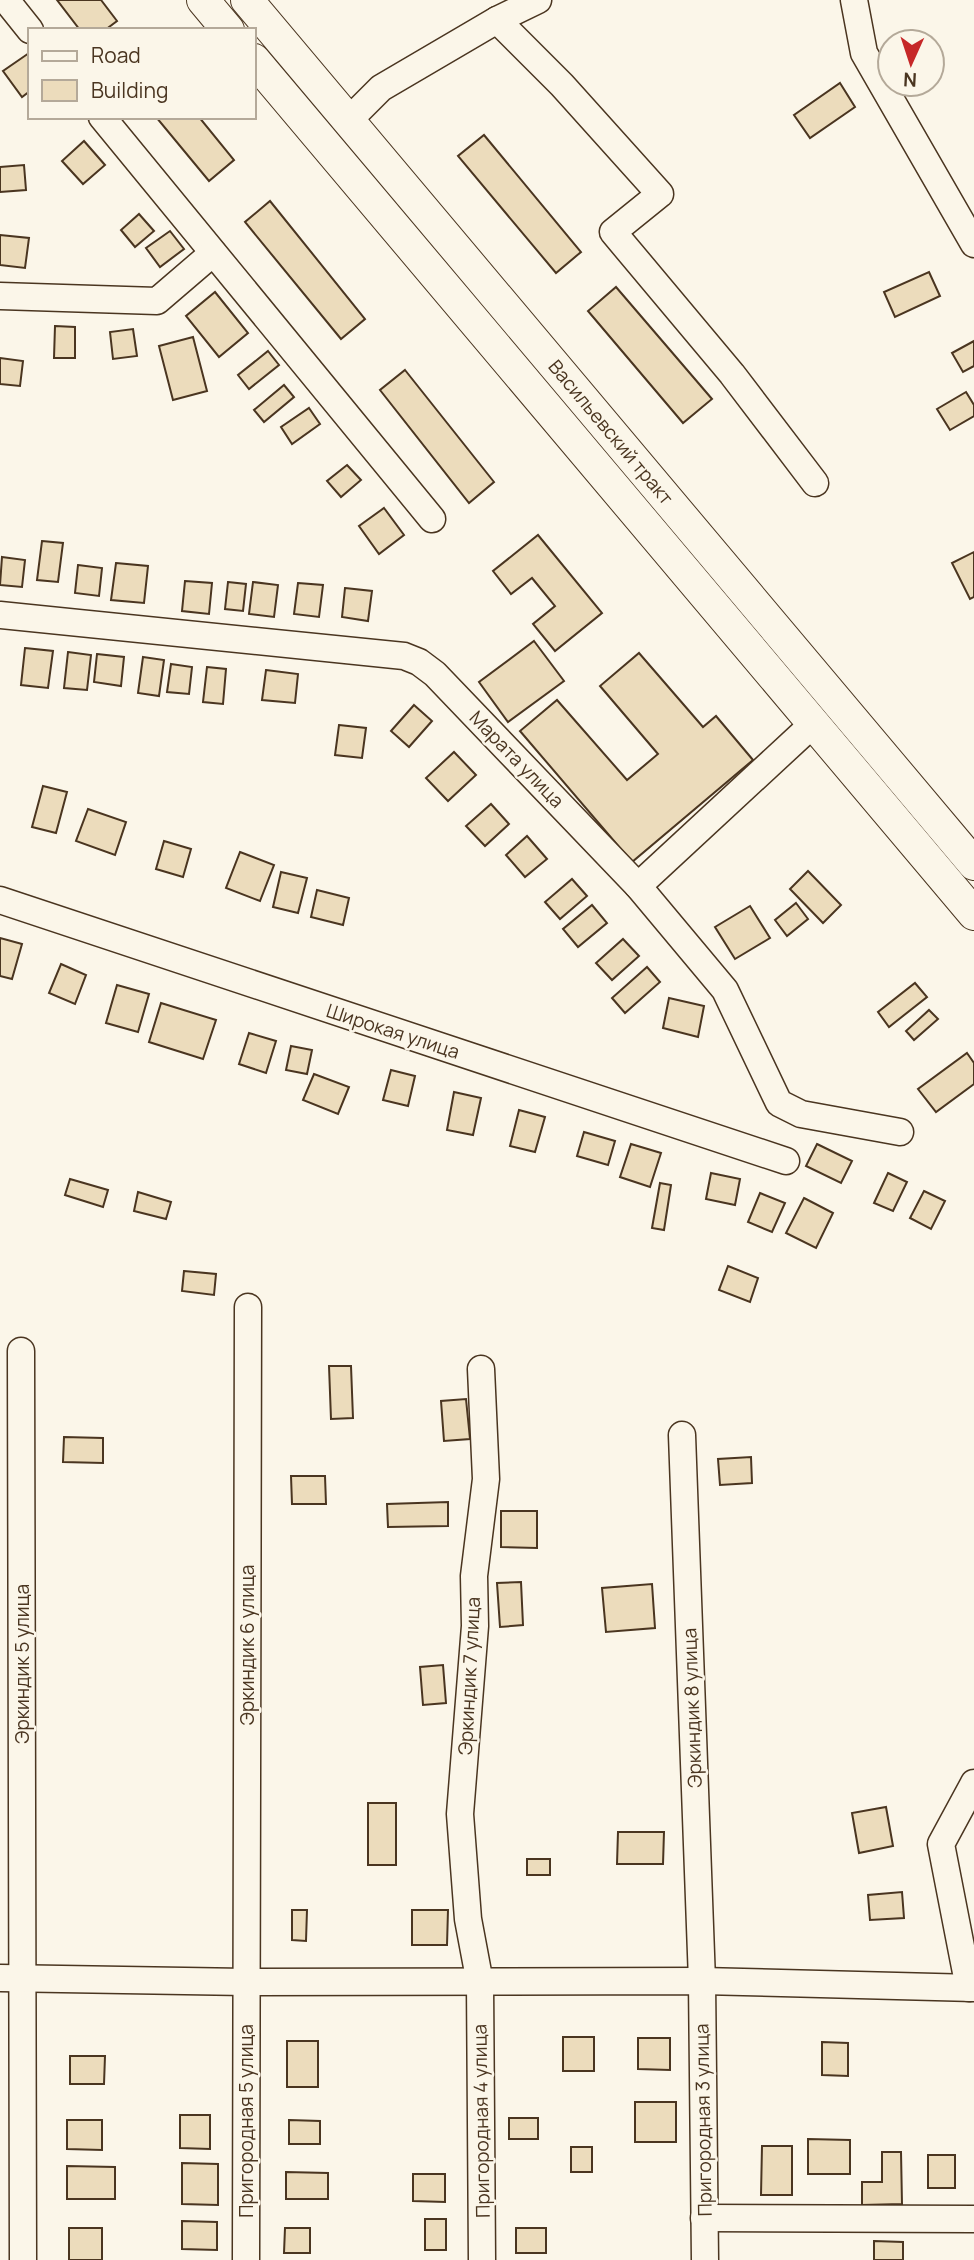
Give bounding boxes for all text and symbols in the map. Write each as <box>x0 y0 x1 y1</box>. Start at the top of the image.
legend <box>28 28 256 119</box>
north arrow <box>876 28 946 98</box>
text: Road <box>91 41 141 69</box>
text: N <box>903 67 918 93</box>
text: Building <box>91 76 168 104</box>
street label: Васильевский тракт <box>543 354 680 510</box>
street label: Марата улица <box>464 705 570 813</box>
street label: Широкая улица <box>323 997 463 1065</box>
street label: Эркиндик 6 улица <box>234 1565 260 1725</box>
street label: Эркиндик 5 улица <box>9 1584 35 1744</box>
street label: Эркиндик 7 улица <box>452 1596 486 1756</box>
street label: Эркиндик 8 улица <box>676 1628 708 1788</box>
street label: Пригородная 3 улица <box>688 2023 718 2217</box>
street label: Пригородная 5 улица <box>233 2024 259 2218</box>
street label: Пригородная 4 улица <box>466 2024 496 2218</box>

